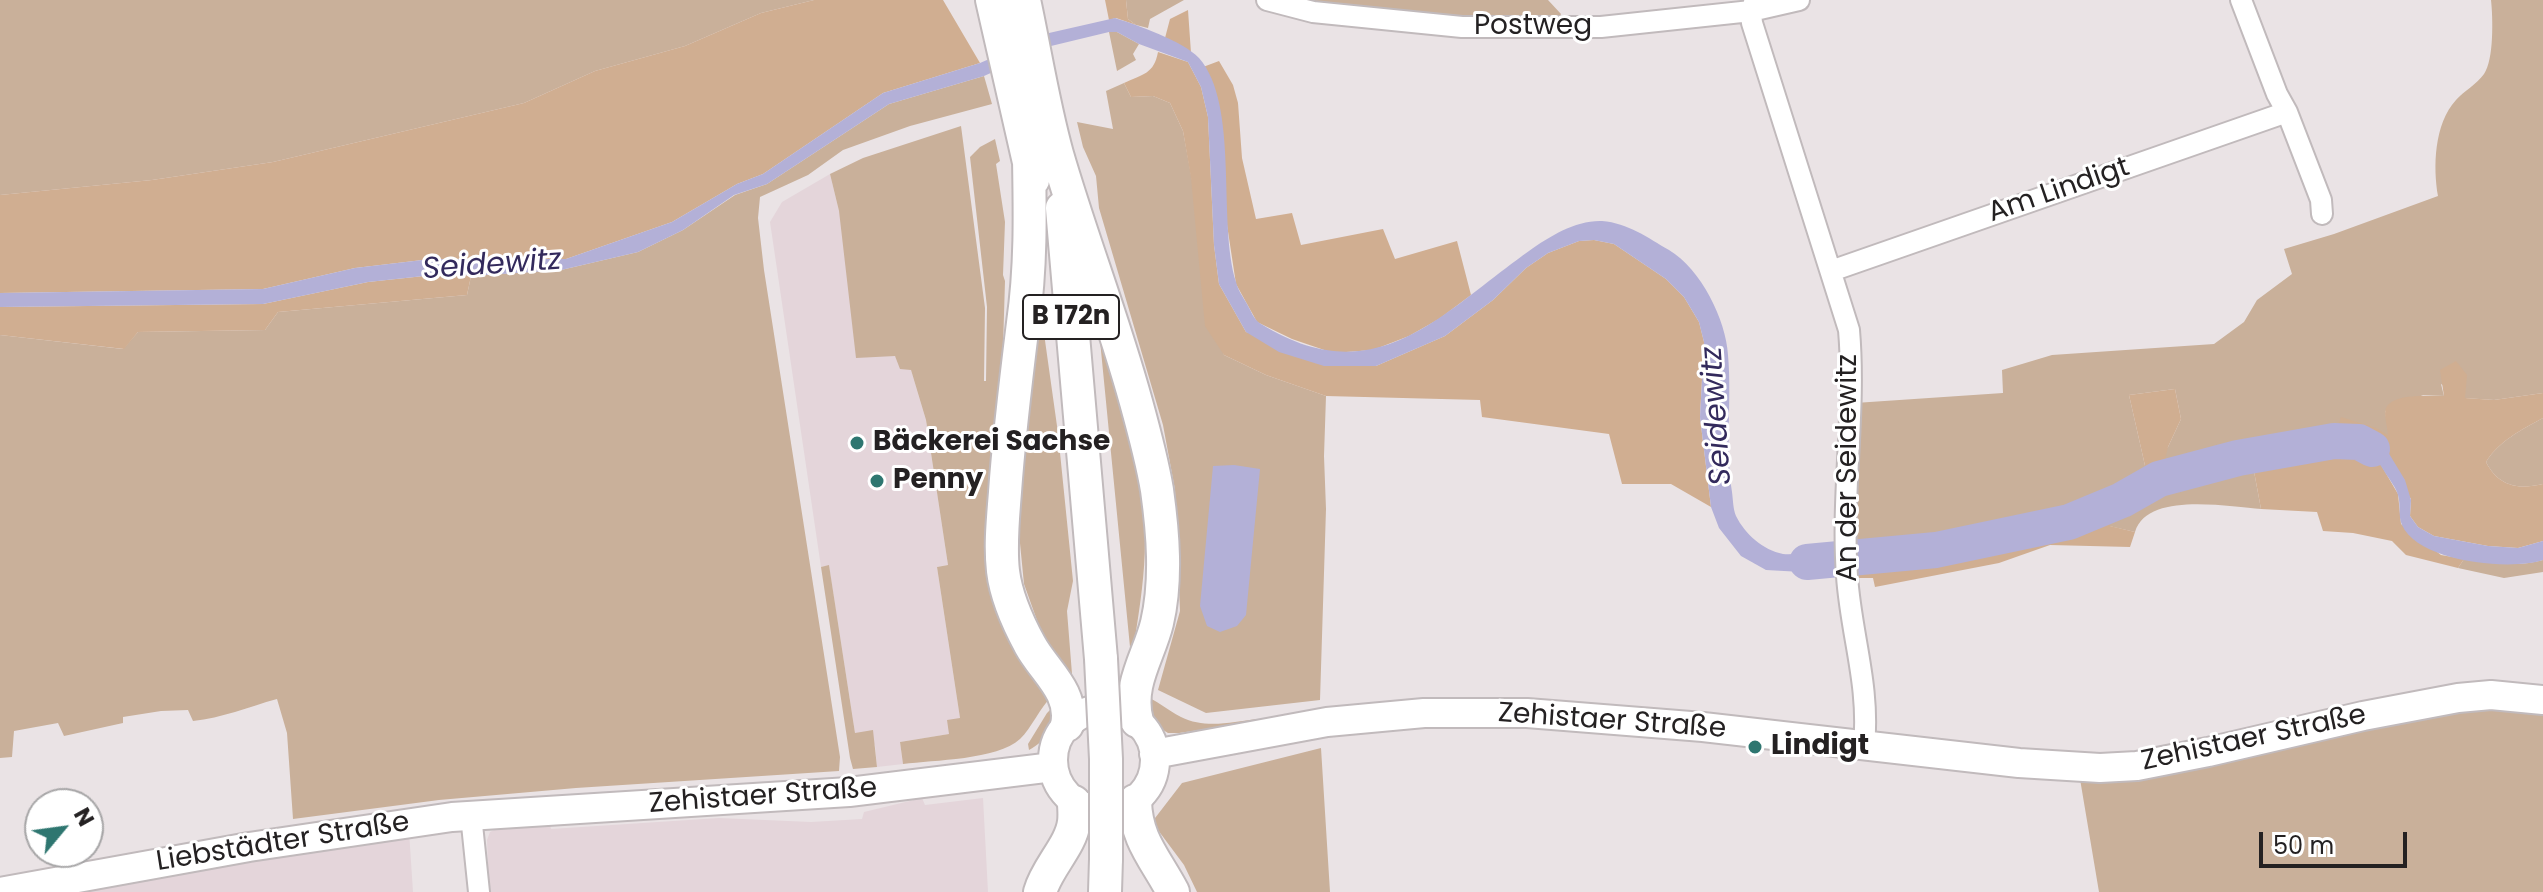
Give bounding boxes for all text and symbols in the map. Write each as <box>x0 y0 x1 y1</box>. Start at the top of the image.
street label: Postweg <box>1474 10 1592 44</box>
street label: Am Lindigt <box>1984 151 2134 231</box>
water label: Seidewitz <box>421 243 563 289</box>
road number: B 172n <box>1023 295 1119 339</box>
water label: Seidewitz <box>1695 345 1741 487</box>
street label: An der Seidewitz <box>1832 354 1866 582</box>
place label: Bäckerei Sachse <box>873 426 1110 460</box>
marker: Bäckerei Sachse <box>848 434 866 452</box>
place label: Penny <box>893 464 983 498</box>
marker: Penny <box>868 472 886 490</box>
street label: Zehistaer Straße <box>1497 697 1727 747</box>
street label: Zehistaer Straße <box>2139 699 2369 779</box>
place label: Lindigt <box>1771 730 1869 764</box>
marker: Lindigt <box>1746 738 1764 756</box>
street label: Zehistaer Straße <box>648 772 878 822</box>
north arrow <box>24 788 104 868</box>
text: N <box>66 802 101 832</box>
street label: Liebstädter Straße <box>154 806 412 880</box>
scale bar <box>2263 816 2411 866</box>
text: 50 m <box>2273 829 2334 862</box>

